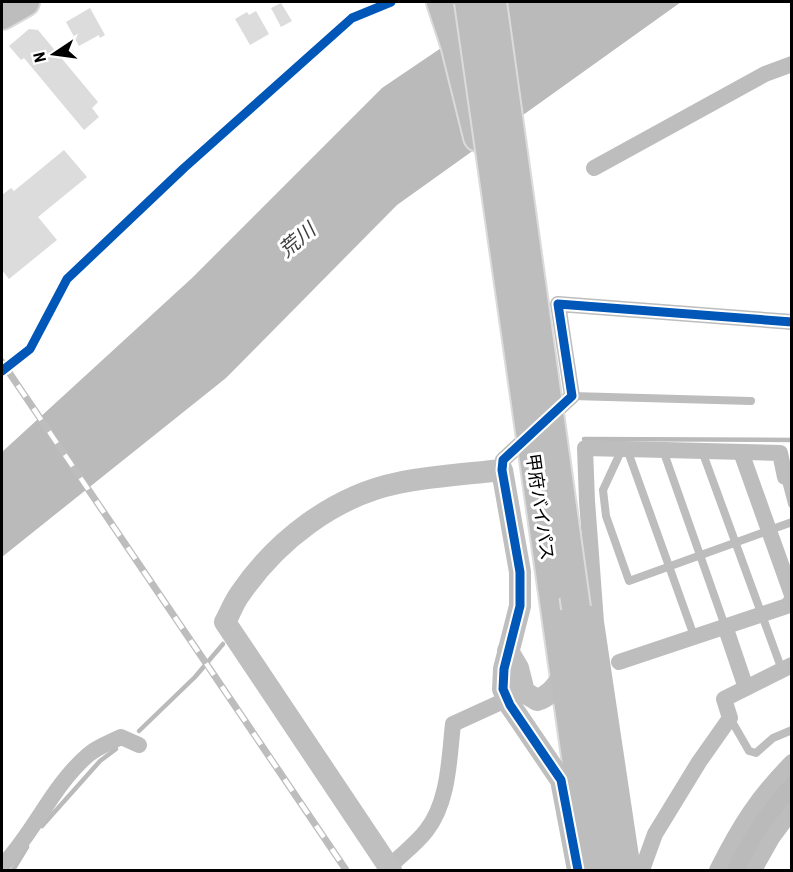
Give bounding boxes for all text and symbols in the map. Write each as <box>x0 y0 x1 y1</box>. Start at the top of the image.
north arrow <box>24 24 84 84</box>
text: N <box>30 50 50 64</box>
water label: 荒川 <box>274 217 322 262</box>
street label: 甲府バイパス <box>523 452 558 562</box>

